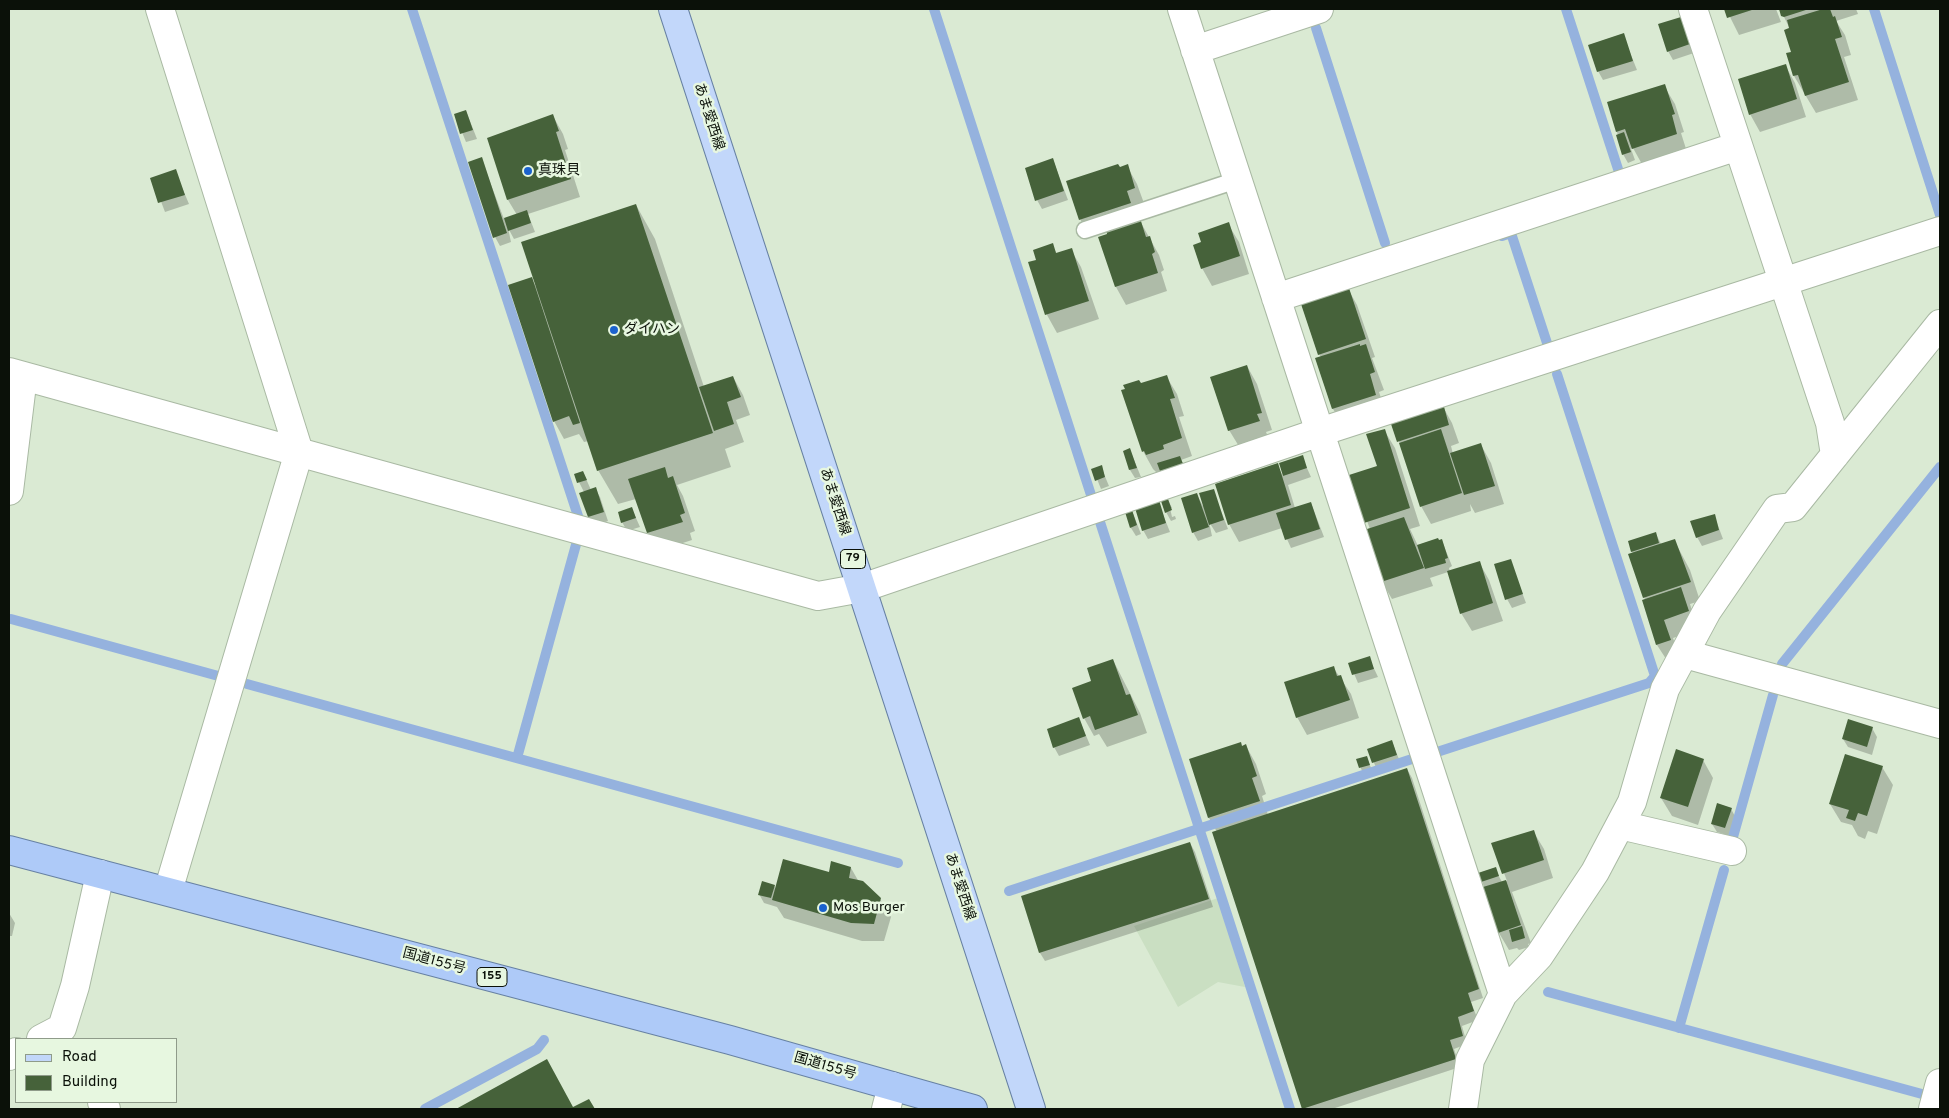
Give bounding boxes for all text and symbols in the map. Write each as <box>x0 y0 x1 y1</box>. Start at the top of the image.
street label: あま愛西線 <box>689 81 727 153</box>
place label: 真珠貝 <box>538 163 580 179</box>
marker: 真珠貝 <box>522 165 534 177</box>
place label: ダイハン <box>624 322 680 338</box>
marker: ダイハン <box>608 324 620 336</box>
street label: あま愛西線 <box>815 466 853 538</box>
road number: 79 <box>840 550 866 568</box>
street label: あま愛西線 <box>940 851 978 923</box>
place label: Mos Burger <box>833 900 905 916</box>
marker: Mos Burger <box>817 902 829 914</box>
street label: 国道155号 <box>401 946 467 978</box>
road number: 155 <box>477 968 507 986</box>
legend <box>15 1038 178 1103</box>
text: Road <box>62 1048 97 1067</box>
street label: 国道155号 <box>792 1050 858 1084</box>
text: Building <box>62 1073 117 1092</box>

